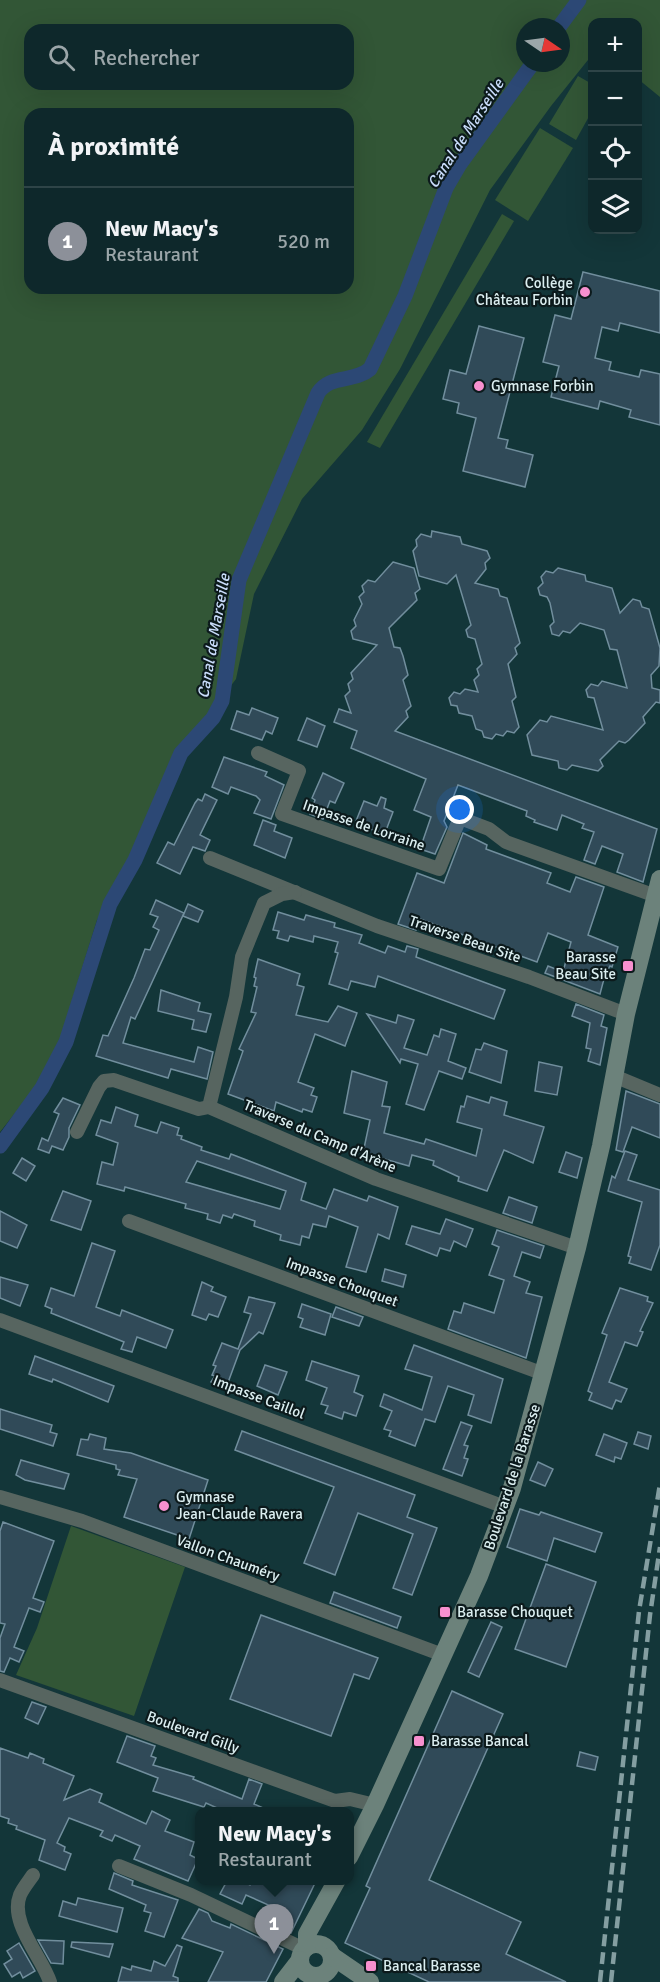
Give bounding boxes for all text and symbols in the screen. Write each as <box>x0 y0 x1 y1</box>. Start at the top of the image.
north arrow <box>516 18 570 72</box>
map controls <box>588 18 642 234</box>
button: + <box>588 18 642 72</box>
search box <box>24 24 354 90</box>
icon: search <box>45 41 78 74</box>
text: Rechercher <box>93 44 199 71</box>
button: − <box>588 72 642 126</box>
water label: Canal de Marseille <box>423 74 509 192</box>
button: locate <box>588 126 642 180</box>
text: À proximité <box>48 131 179 163</box>
button: layers <box>588 180 642 234</box>
text: New Macy's <box>105 215 218 242</box>
text: 1 <box>62 229 73 254</box>
text: 520 m <box>277 229 330 254</box>
text: Restaurant <box>105 242 199 267</box>
place label: Collège Château Forbin <box>476 274 573 309</box>
marker: Collège Château Forbin <box>578 285 592 299</box>
place label: Gymnase Forbin <box>491 377 594 395</box>
marker: Gymnase Forbin <box>472 379 486 393</box>
water label: Canal de Marseille <box>193 571 235 700</box>
your location <box>445 795 474 824</box>
street label: Impasse de Lorraine <box>300 796 428 854</box>
street label: Traverse Beau Site <box>407 911 523 967</box>
place label: Barasse Beau Site <box>555 948 616 983</box>
marker: Barasse Beau Site <box>621 959 635 973</box>
street label: Traverse du Camp d'Arène <box>241 1096 399 1176</box>
street label: Impasse Chouquet <box>284 1253 400 1311</box>
street label: Impasse Caillol <box>210 1371 308 1423</box>
street label: Boulevard de la Barasse <box>480 1402 544 1552</box>
place label: Gymnase Jean-Claude Ravera <box>176 1488 303 1523</box>
marker: Gymnase Jean-Claude Ravera <box>157 1499 171 1513</box>
street label: Vallon Chauméry <box>174 1531 282 1585</box>
place label: Barasse Chouquet <box>457 1603 573 1621</box>
marker: Barasse Chouquet <box>438 1605 452 1619</box>
street label: Boulevard Gilly <box>144 1707 242 1757</box>
place label: Barasse Bancal <box>431 1732 529 1750</box>
marker: Barasse Bancal <box>412 1734 426 1748</box>
popup <box>195 1807 354 1885</box>
text: New Macy's <box>218 1820 331 1847</box>
text: Restaurant <box>218 1847 312 1872</box>
pin: 1 <box>254 1904 294 1954</box>
place label: Bancal Barasse <box>383 1957 481 1975</box>
marker: Bancal Barasse <box>364 1959 378 1973</box>

